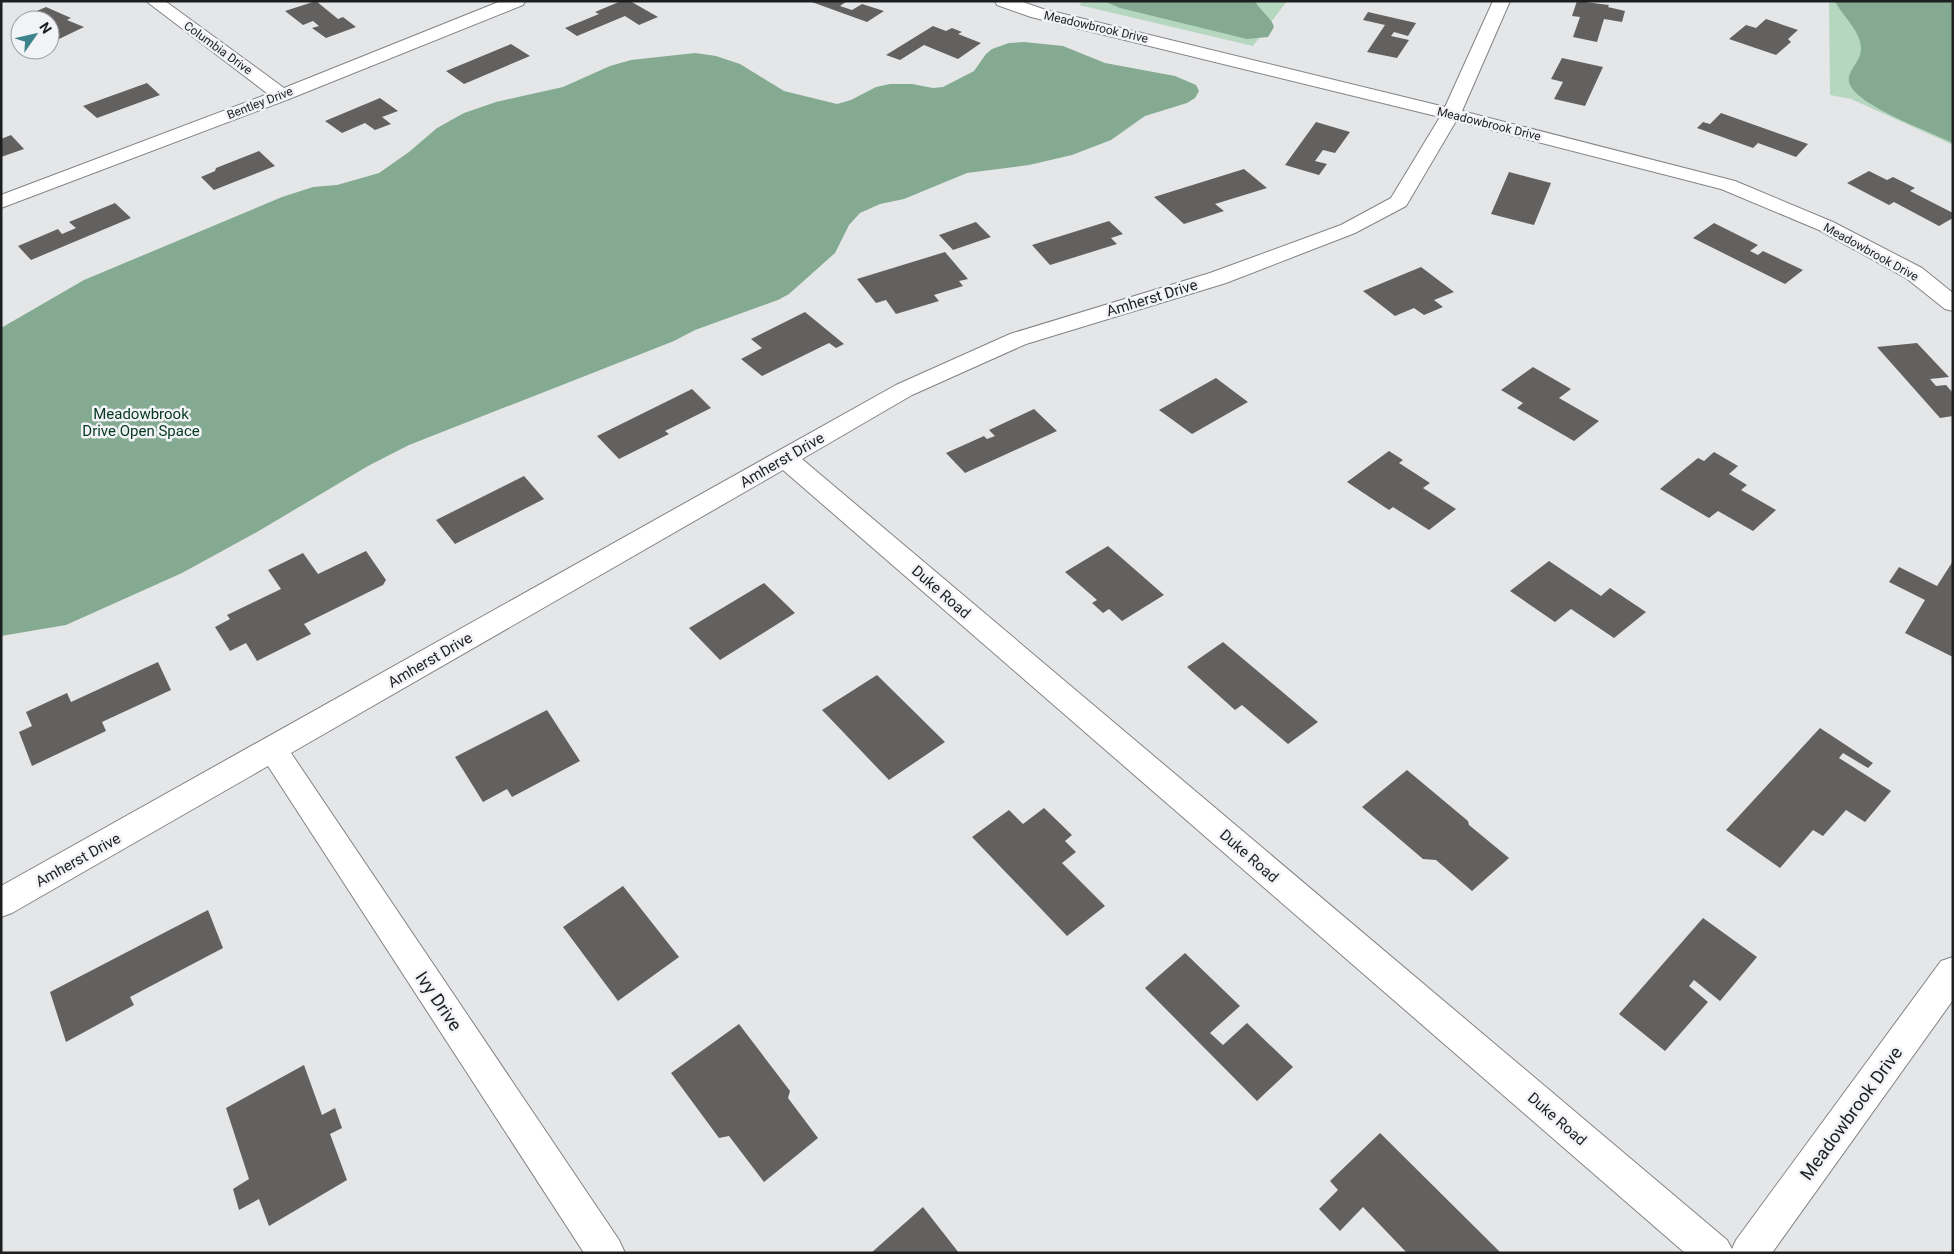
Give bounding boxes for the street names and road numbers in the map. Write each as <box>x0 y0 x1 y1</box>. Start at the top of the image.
street label: Meadowbrook Drive <box>1043 8 1149 46</box>
street label: Columbia Drive <box>181 19 255 77</box>
street label: Bentley Drive <box>225 84 295 122</box>
street label: Meadowbrook Drive <box>1436 104 1542 144</box>
street label: Meadowbrook Drive <box>1821 220 1921 284</box>
street label: Amherst Drive <box>1104 276 1200 320</box>
street label: Amherst Drive <box>737 429 827 491</box>
street label: Duke Road <box>908 562 974 622</box>
street label: Amherst Drive <box>385 629 475 691</box>
street label: Duke Road <box>1216 826 1282 886</box>
street label: Amherst Drive <box>32 829 124 891</box>
street label: Ivy Drive <box>412 967 466 1035</box>
street label: Meadowbrook Drive <box>1796 1042 1906 1184</box>
street label: Duke Road <box>1524 1089 1590 1149</box>

